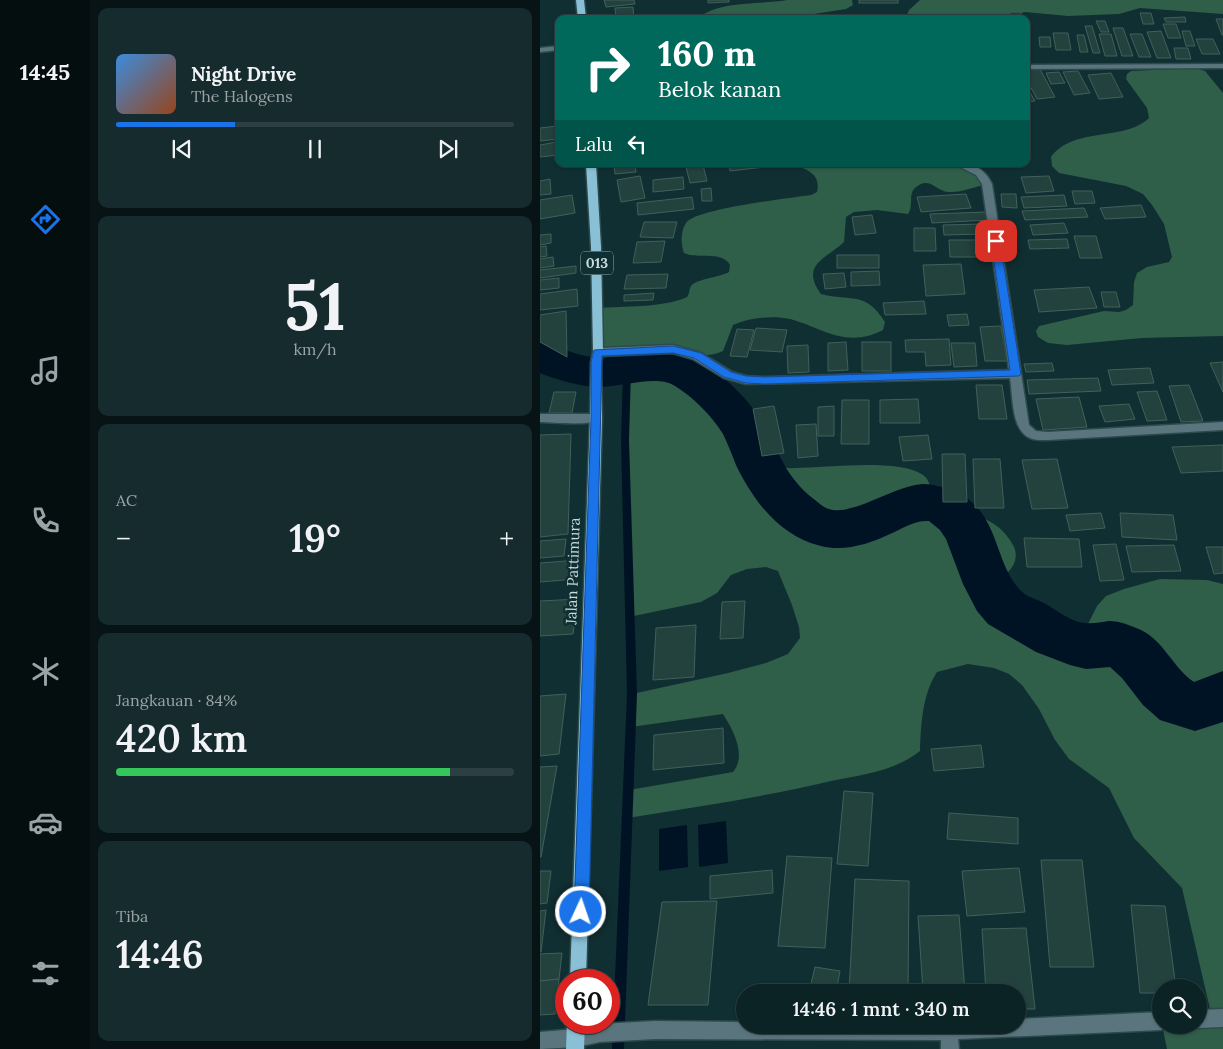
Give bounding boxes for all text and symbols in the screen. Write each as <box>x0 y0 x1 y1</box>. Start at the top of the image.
text: 160 m <box>658 31 756 76</box>
icon: right <box>575 35 640 100</box>
text: 14:45 <box>20 58 70 86</box>
text: Night Drive <box>191 62 296 86</box>
text: Belok kanan <box>658 75 781 103</box>
text: The Halogens <box>191 86 293 106</box>
icon: left <box>623 130 651 158</box>
text: Lalu <box>575 132 613 156</box>
icon: previous <box>168 135 196 163</box>
icon: pause <box>301 135 329 163</box>
icon: next <box>434 135 462 163</box>
icon: directions <box>28 202 63 237</box>
pin <box>975 220 1017 262</box>
icon: arrive <box>982 227 1010 255</box>
road number: 013 <box>581 252 613 274</box>
text: 51 <box>284 265 346 348</box>
text: km/h <box>293 339 337 359</box>
icon: music <box>28 353 63 388</box>
text: AC <box>116 490 137 510</box>
icon: phone <box>28 503 63 538</box>
text: 19° <box>289 514 341 562</box>
street label: Jalan Pattimura <box>561 517 584 626</box>
text: − <box>116 521 131 557</box>
text: + <box>499 521 514 557</box>
icon: climate <box>28 654 63 689</box>
text: Jangkauan · 84% <box>116 690 237 710</box>
text: 420 km <box>116 714 247 762</box>
icon: car <box>28 805 63 840</box>
position arrow <box>554 885 606 937</box>
text: Tiba <box>116 906 148 926</box>
text: 14:46 <box>116 930 204 978</box>
icon: filters <box>28 956 63 991</box>
speed limit sign: 60 <box>555 969 620 1034</box>
map controls <box>1152 979 1207 1034</box>
button: search <box>1152 979 1207 1034</box>
text: 14:46 · 1 mnt · 340 m <box>792 997 970 1021</box>

